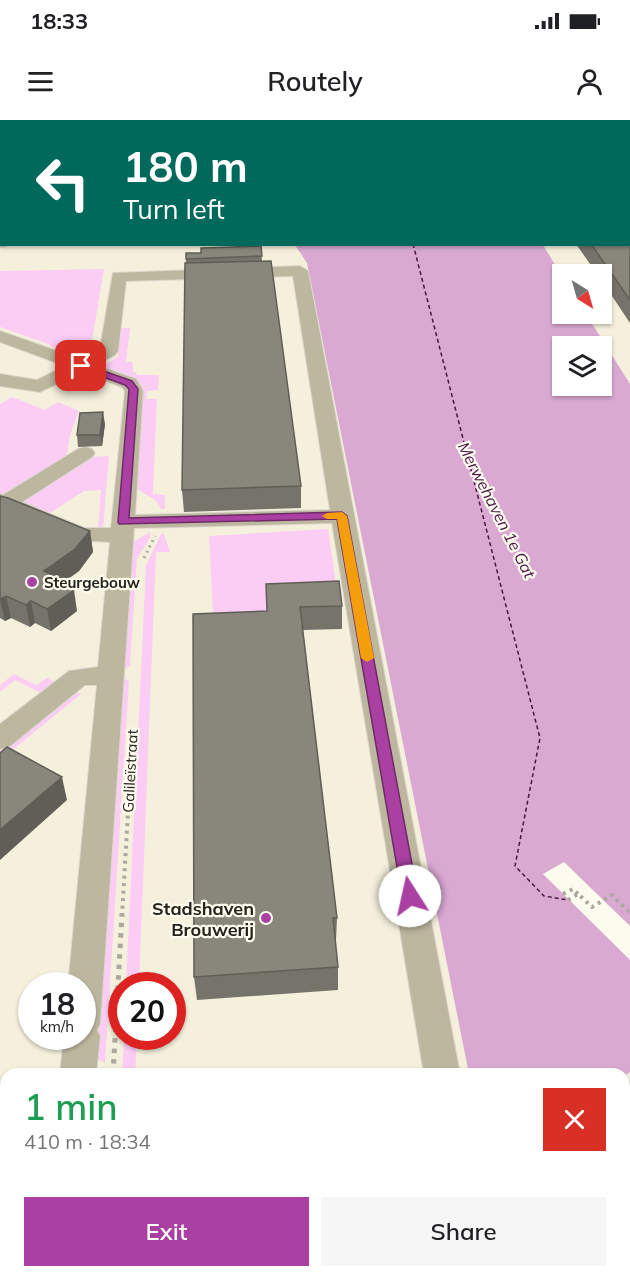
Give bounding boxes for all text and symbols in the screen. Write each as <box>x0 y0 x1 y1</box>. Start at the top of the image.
text: 18:33 <box>30 7 88 35</box>
text: Routely <box>267 64 363 98</box>
icon: menu <box>24 65 57 98</box>
icon: person <box>573 65 606 98</box>
text: 180 m <box>123 140 248 193</box>
icon: left <box>24 144 102 222</box>
text: Turn left <box>123 192 225 226</box>
north arrow <box>552 264 612 324</box>
map controls <box>552 264 612 396</box>
button: layers <box>552 336 612 396</box>
pin <box>55 340 106 391</box>
icon: arrive <box>64 349 97 382</box>
water label: Merwehaven 1e Gat <box>454 439 540 582</box>
place label: Steurgebouw <box>44 573 141 592</box>
marker: Steurgebouw <box>25 575 39 589</box>
street label: Galileïstraat <box>118 729 142 813</box>
position arrow <box>378 864 442 928</box>
place label: Stadshaven Brouwerij <box>152 897 254 941</box>
marker: Stadshaven Brouwerij <box>259 911 273 925</box>
speed limit sign: 20 <box>108 972 186 1050</box>
text: 18 <box>39 985 75 1023</box>
text: km/h <box>40 1017 74 1036</box>
text: 1 min <box>24 1084 118 1129</box>
button: close <box>543 1088 606 1151</box>
text: 410 m · 18:34 <box>24 1129 150 1154</box>
button: Exit <box>24 1197 309 1266</box>
button: Share <box>321 1197 606 1266</box>

